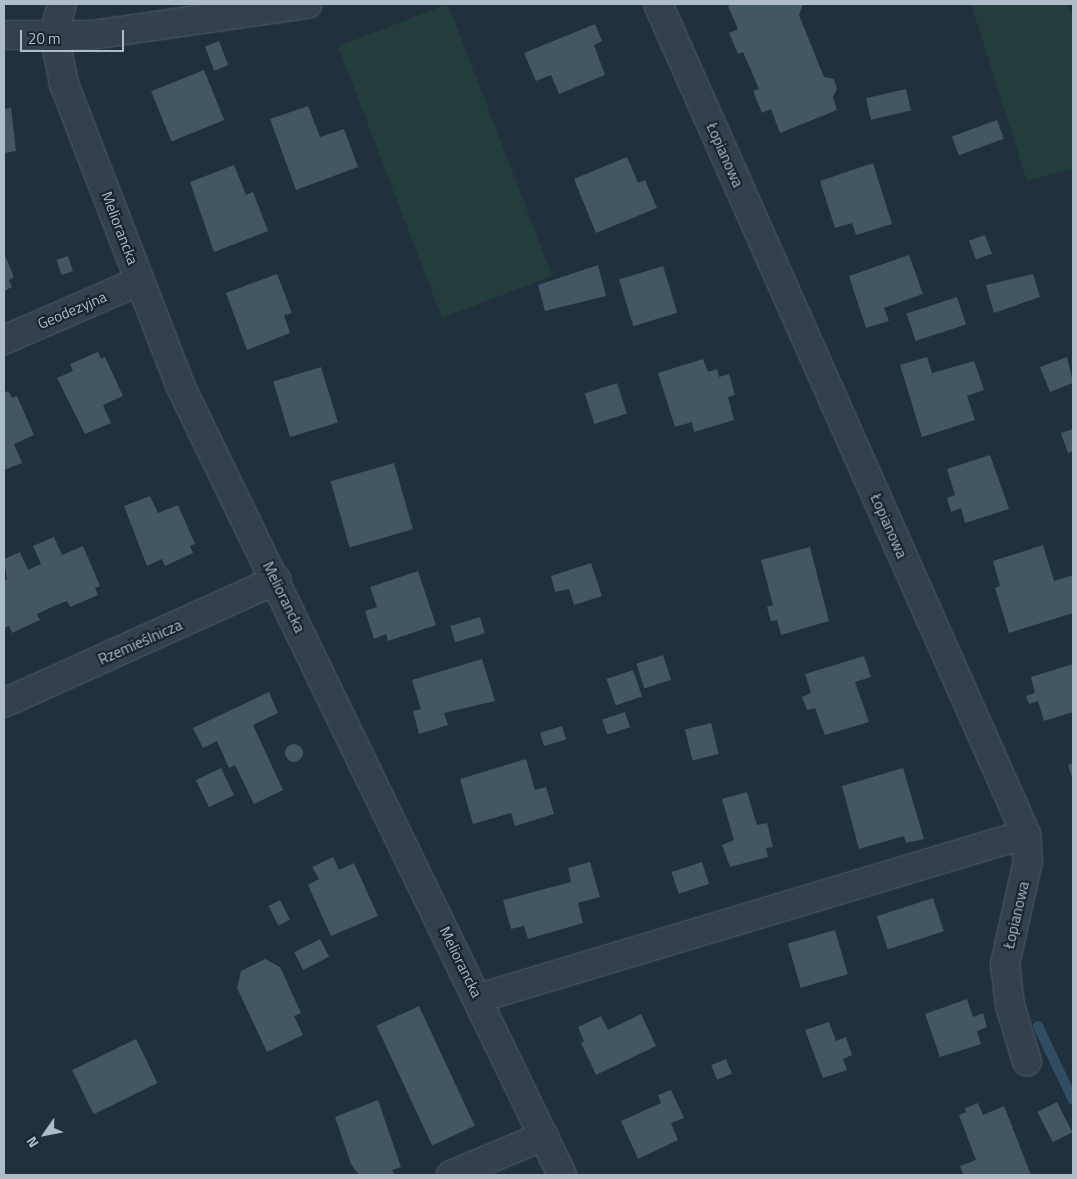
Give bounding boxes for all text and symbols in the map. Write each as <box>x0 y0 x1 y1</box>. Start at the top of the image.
scale bar <box>22 20 126 52</box>
text: 20 m <box>28 27 61 50</box>
street label: Łopianowa <box>703 120 747 190</box>
street label: Meliorancka <box>98 189 142 267</box>
street label: Geodezyjna <box>35 287 109 333</box>
street label: Łopianowa <box>867 491 911 561</box>
street label: Meliorancka <box>259 559 309 635</box>
street label: Rzemieślnicza <box>95 616 185 668</box>
street label: Łopianowa <box>1000 880 1032 950</box>
street label: Meliorancka <box>436 924 486 1000</box>
north arrow <box>20 1109 70 1159</box>
text: N <box>21 1133 43 1152</box>

